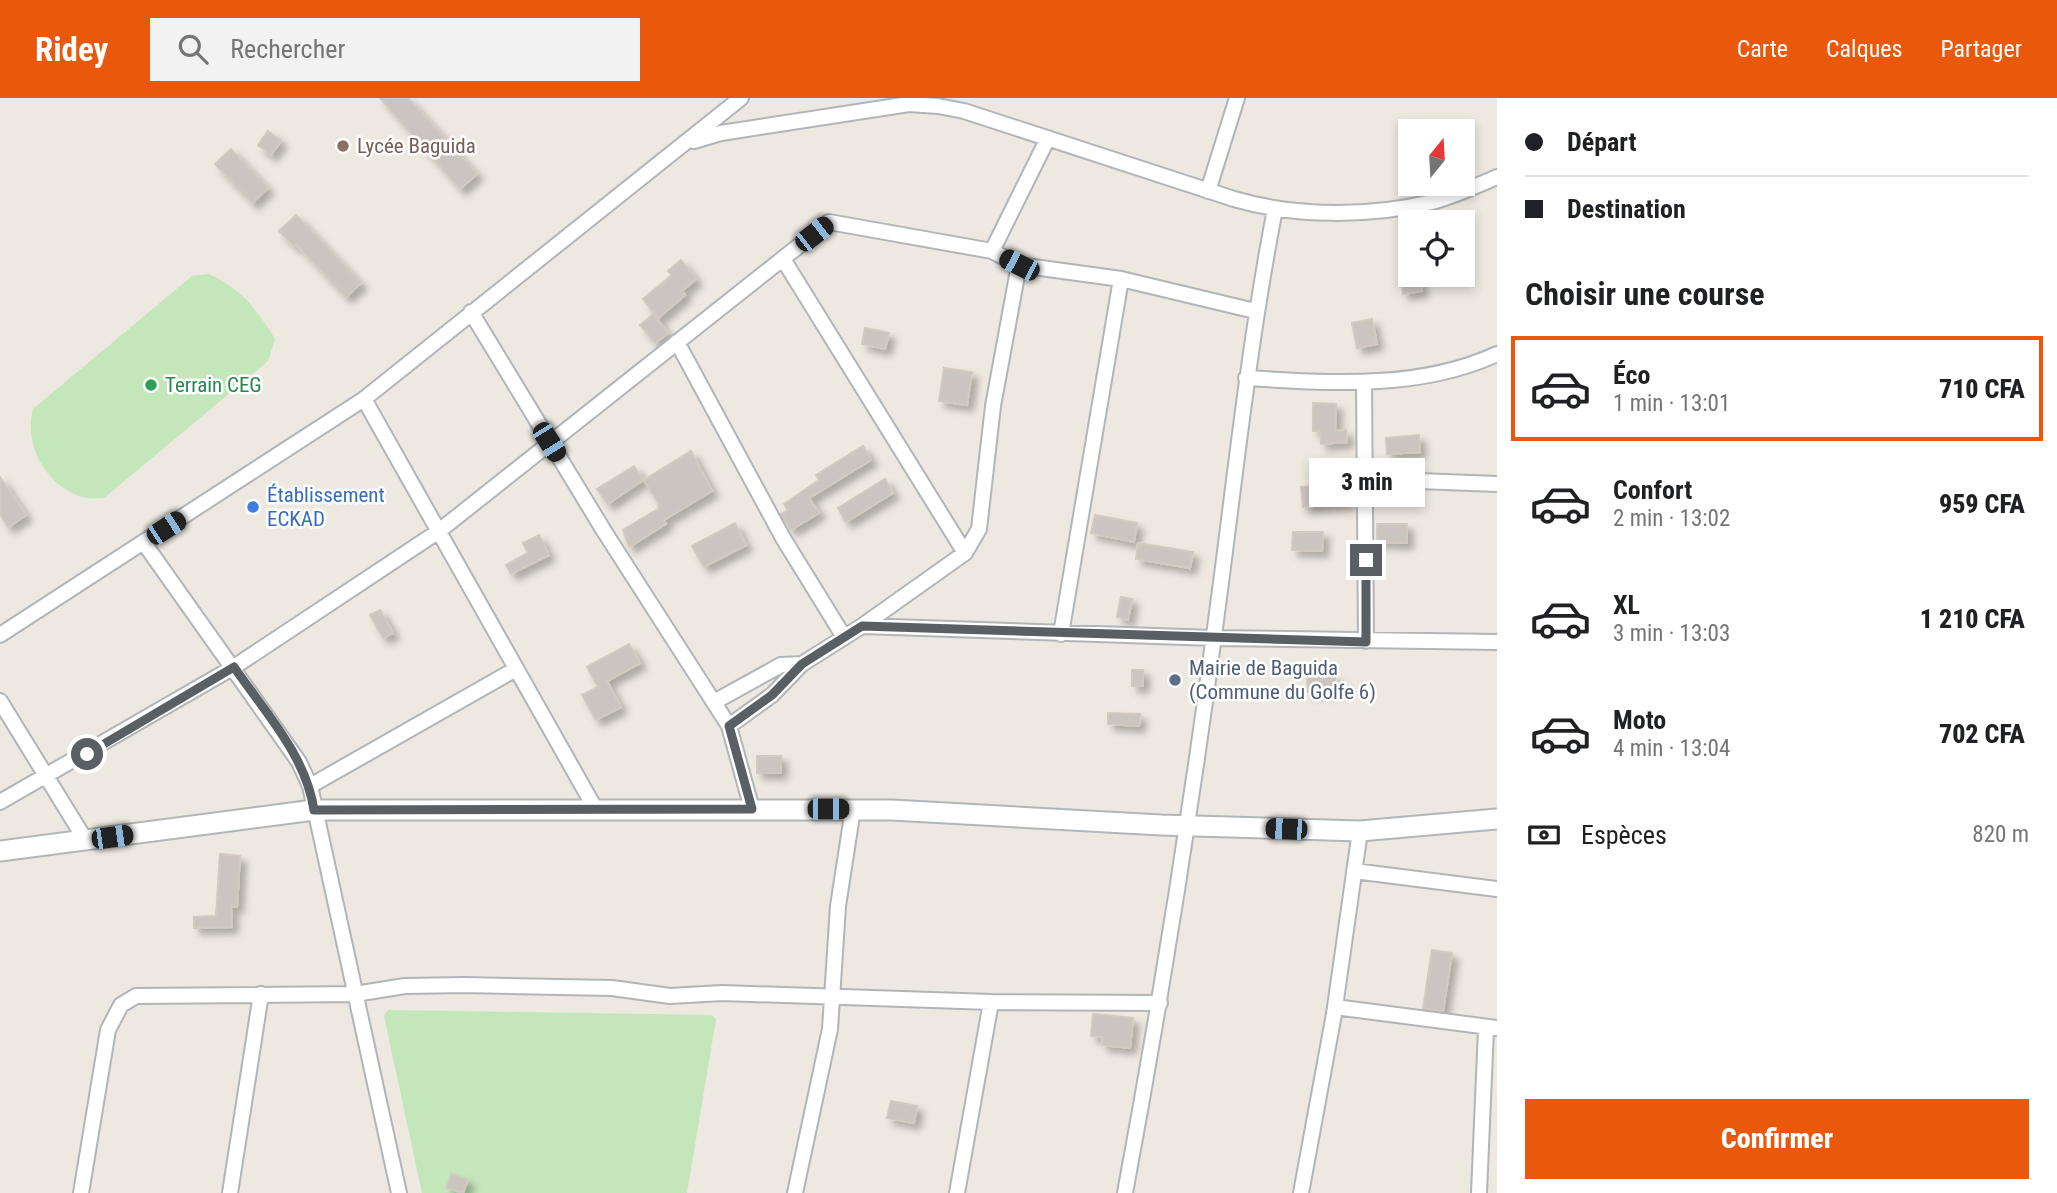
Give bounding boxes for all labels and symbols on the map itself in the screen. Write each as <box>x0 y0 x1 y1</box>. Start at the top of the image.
north arrow <box>1398 119 1475 196</box>
place label: Lycée Baguida <box>357 134 476 158</box>
marker: Lycée Baguida <box>335 138 351 154</box>
car <box>791 213 838 255</box>
car <box>996 246 1043 284</box>
place label: Terrain CEG <box>165 373 262 397</box>
marker: Terrain CEG <box>143 377 159 393</box>
car <box>529 419 570 465</box>
callout: 3 min <box>1308 458 1424 508</box>
place label: Établissement ECKAD <box>267 483 385 531</box>
marker: Établissement ECKAD <box>245 499 261 515</box>
car <box>143 508 190 548</box>
route end <box>1350 544 1382 576</box>
place label: Mairie de Baguida (Commune du Golfe 6) <box>1189 656 1376 704</box>
marker: Mairie de Baguida (Commune du Golfe 6) <box>1167 672 1183 688</box>
route start <box>71 738 103 770</box>
car <box>808 799 850 820</box>
car <box>1265 818 1308 840</box>
car <box>90 824 135 850</box>

